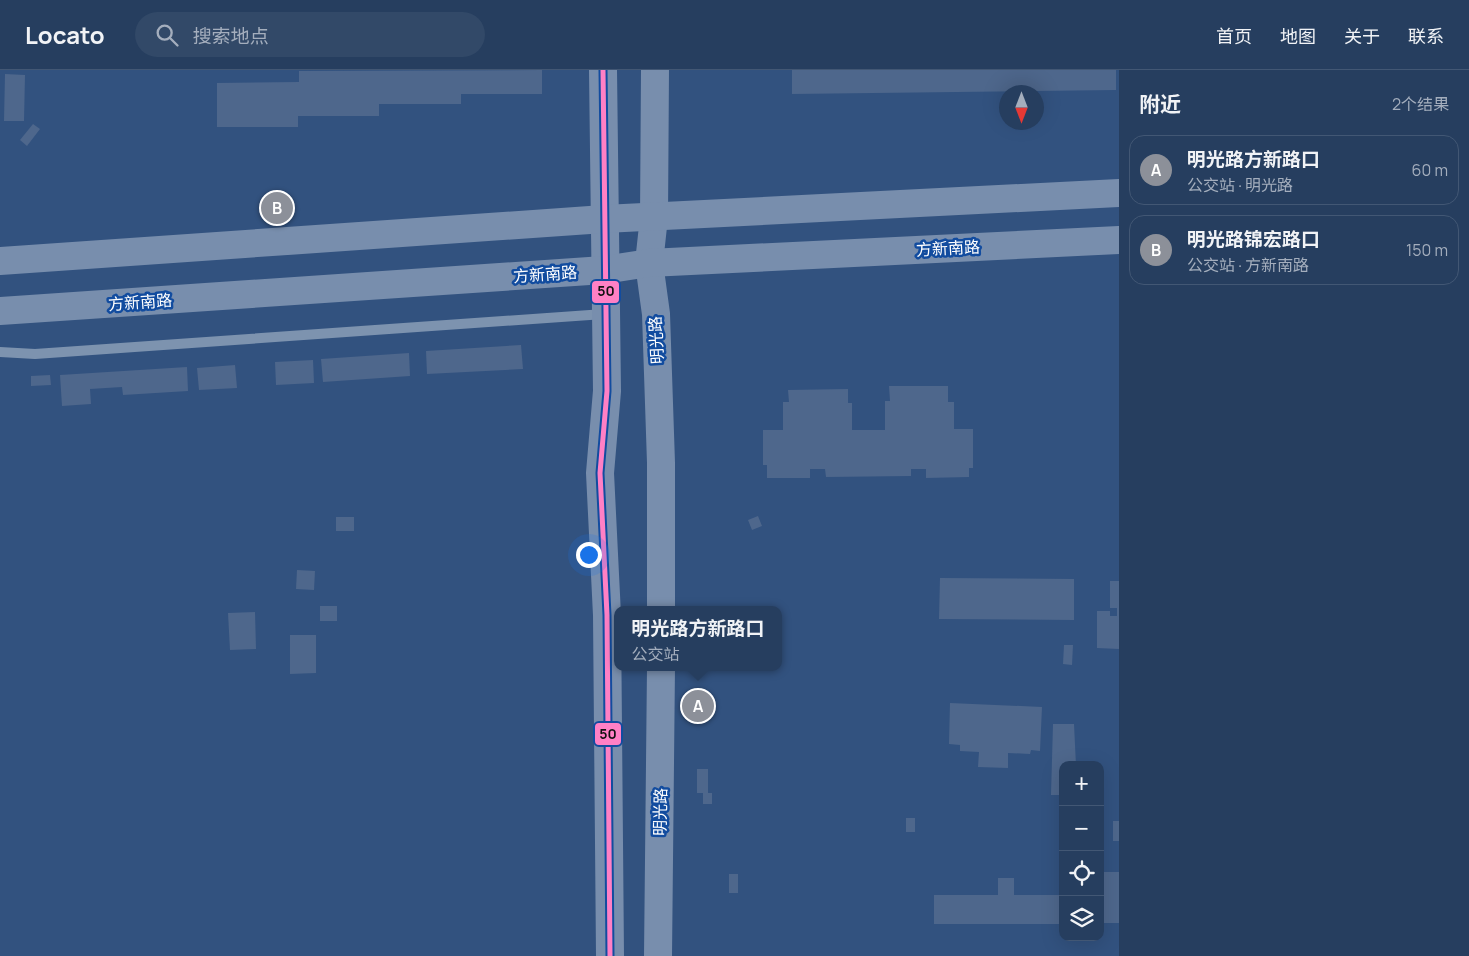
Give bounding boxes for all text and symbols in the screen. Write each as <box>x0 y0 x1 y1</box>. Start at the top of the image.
search box <box>135 12 485 57</box>
text: Locato <box>25 18 105 51</box>
icon: search <box>153 21 181 49</box>
text: 搜索地点 <box>193 23 269 49</box>
text: 首页 <box>1216 24 1252 48</box>
text: 地图 <box>1280 24 1316 48</box>
text: 关于 <box>1344 24 1380 48</box>
text: 联系 <box>1408 24 1444 48</box>
north arrow <box>999 85 1044 130</box>
text: 附近 <box>1139 90 1181 118</box>
text: 2个结果 <box>1392 93 1449 115</box>
text: 明光路方新路口 <box>1187 146 1320 172</box>
text: A <box>1151 159 1161 181</box>
text: 60 m <box>1412 159 1448 181</box>
text: 公交站 · 明光路 <box>1187 174 1293 196</box>
pin: B <box>261 189 293 227</box>
text: 明光路锦宏路口 <box>1187 226 1320 252</box>
street label: 方新南路 <box>915 235 981 261</box>
text: B <box>1151 239 1161 261</box>
text: 150 m <box>1406 239 1448 261</box>
text: 公交站 · 方新南路 <box>1187 254 1309 276</box>
street label: 方新南路 <box>512 261 578 287</box>
line badge: 50 <box>591 280 620 304</box>
text: 50 <box>597 281 615 300</box>
street label: 方新南路 <box>107 289 173 315</box>
street label: 明光路 <box>644 315 668 365</box>
your location <box>576 542 602 568</box>
popup <box>614 606 782 671</box>
text: 明光路方新路口 <box>631 615 765 641</box>
text: 公交站 <box>631 643 680 665</box>
pin: A <box>682 687 714 725</box>
line badge: 50 <box>594 722 622 746</box>
text: 50 <box>599 724 617 743</box>
map controls <box>1059 761 1104 941</box>
button: + <box>1059 761 1104 806</box>
street label: 明光路 <box>649 788 671 836</box>
button: − <box>1059 806 1104 851</box>
button: locate <box>1059 851 1104 896</box>
button: layers <box>1059 896 1104 941</box>

